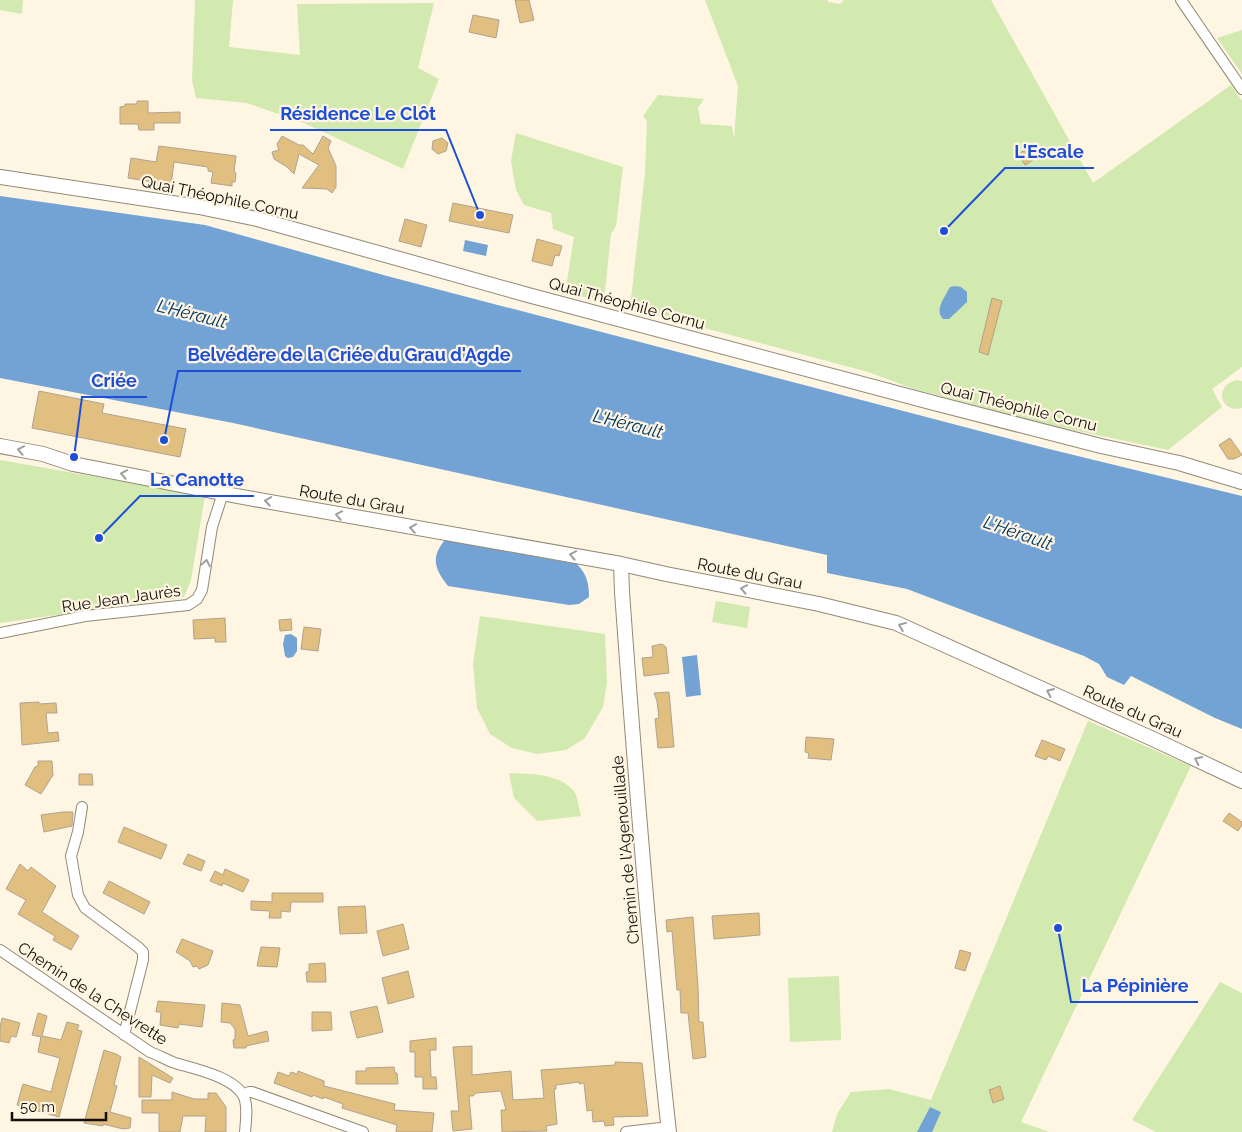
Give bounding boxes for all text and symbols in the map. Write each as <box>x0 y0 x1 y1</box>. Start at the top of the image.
callout: Résidence Le Clôt <box>270 97 446 130</box>
text: Résidence Le Clôt <box>280 103 436 124</box>
callout: L'Escale <box>1005 135 1094 168</box>
text: L'Escale <box>1014 141 1084 162</box>
street label: Quai Théophile Cornu <box>139 171 300 223</box>
street label: Quai Théophile Cornu <box>547 274 707 333</box>
water label: L'Hérault <box>155 295 230 332</box>
callout: Belvédère de la Criée du Grau d'Agde <box>178 338 521 371</box>
text: Belvédère de la Criée du Grau d'Agde <box>188 344 511 365</box>
callout: Criée <box>82 364 147 397</box>
text: Criée <box>91 370 137 391</box>
street label: Quai Théophile Cornu <box>939 378 1099 435</box>
water label: L'Hérault <box>591 405 666 442</box>
one-way arrow <box>17 445 26 456</box>
callout: La Canotte <box>140 463 254 496</box>
one-way arrow <box>119 469 128 479</box>
text: La Canotte <box>150 469 244 490</box>
street label: Route du Grau <box>298 481 406 518</box>
one-way arrow <box>264 497 272 507</box>
one-way arrow <box>334 510 343 520</box>
water label: L'Hérault <box>981 511 1056 554</box>
one-way arrow <box>408 523 417 533</box>
one-way arrow <box>568 550 577 560</box>
street label: Route du Grau <box>696 554 804 593</box>
one-way arrow <box>201 559 211 568</box>
street label: Rue Jean Jaurès <box>60 581 182 616</box>
one-way arrow <box>739 584 748 595</box>
one-way arrow <box>898 621 907 632</box>
street label: Route du Grau <box>1080 681 1185 742</box>
one-way arrow <box>1046 688 1055 699</box>
street label: Chemin de l'Agenouillade <box>608 755 643 945</box>
one-way arrow <box>1194 756 1203 766</box>
street label: Chemin de la Chevrette <box>14 938 171 1049</box>
callout: La Pépinière <box>1071 969 1198 1002</box>
text: La Pépinière <box>1082 975 1189 996</box>
scale bar <box>12 1090 106 1122</box>
text: 50 m <box>20 1098 55 1116</box>

